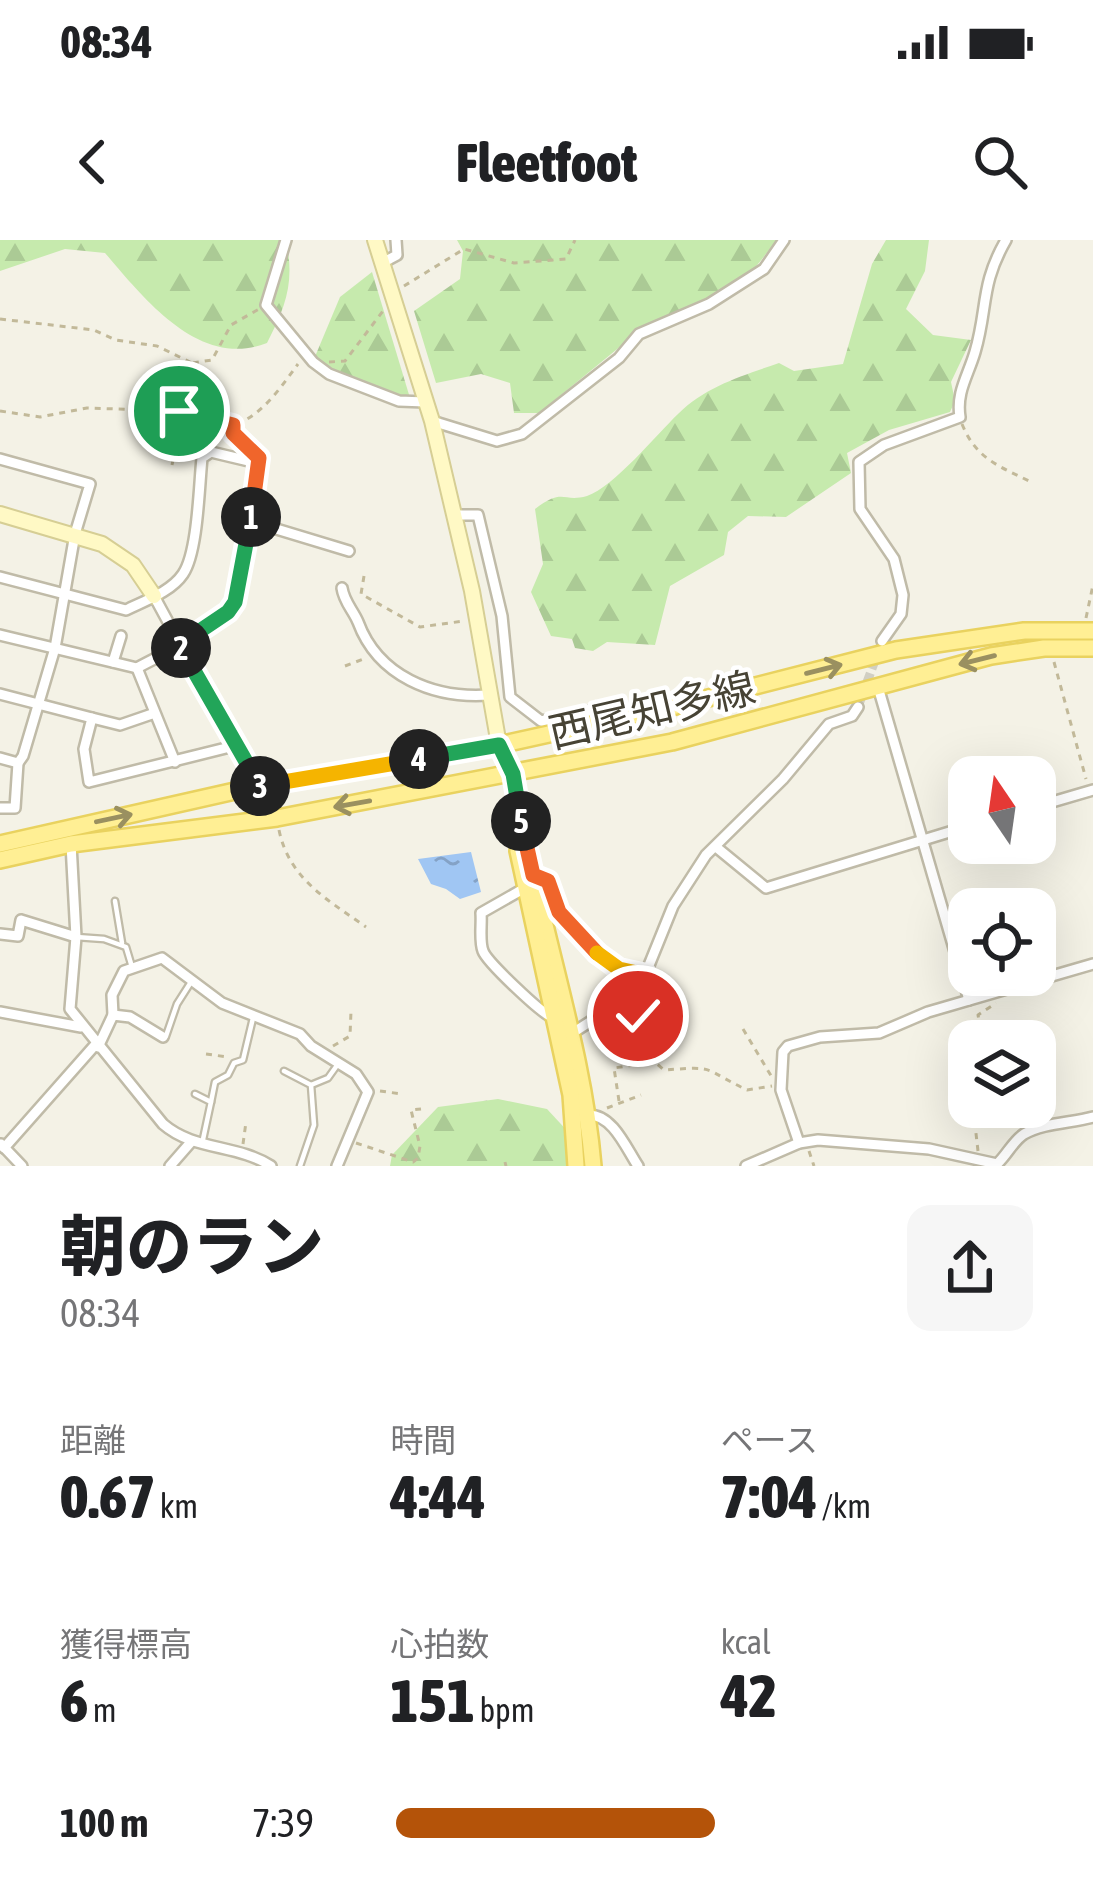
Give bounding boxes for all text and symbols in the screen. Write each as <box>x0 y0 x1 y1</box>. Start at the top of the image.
text: 08:34 <box>60 16 153 68</box>
icon: back <box>60 129 126 195</box>
icon: search <box>967 129 1033 195</box>
text: Fleetfoot <box>456 132 637 193</box>
pin <box>128 360 230 462</box>
icon: arrive <box>146 378 212 444</box>
pin: 1 <box>221 487 281 547</box>
text: 1 <box>243 498 259 536</box>
pin: 2 <box>151 618 211 678</box>
text: 2 <box>173 629 189 667</box>
one-way arrow <box>959 651 997 673</box>
one-way arrow <box>804 656 842 678</box>
street label: 西尾知多線 <box>544 663 760 757</box>
pin: 4 <box>389 729 449 789</box>
text: 4 <box>411 740 427 778</box>
pin: 3 <box>230 756 290 816</box>
north arrow <box>948 756 1056 864</box>
map controls <box>948 756 1056 1128</box>
text: 3 <box>252 767 268 805</box>
pin: 5 <box>491 791 551 851</box>
one-way arrow <box>333 794 372 817</box>
text: 5 <box>513 802 529 840</box>
one-way arrow <box>95 806 133 829</box>
button: locate <box>948 888 1056 996</box>
pin <box>587 965 689 1067</box>
icon: check <box>605 983 671 1049</box>
button: layers <box>948 1020 1056 1128</box>
button: share <box>907 1205 1033 1331</box>
text: 朝のラン <box>60 1208 324 1284</box>
text: 08:34 <box>60 1291 140 1335</box>
text: 距離 <box>60 1421 126 1459</box>
text: 時間 <box>390 1421 456 1459</box>
text: ペース <box>721 1421 818 1459</box>
text: 0.67 <box>60 1462 155 1531</box>
text: 4:44 <box>390 1462 486 1531</box>
text: 7:04 <box>721 1462 817 1531</box>
text: km <box>155 1487 198 1525</box>
text: /km <box>817 1487 871 1525</box>
text: kcal <box>721 1623 771 1661</box>
text: 獲得標高 <box>60 1625 192 1663</box>
text: 心拍数 <box>390 1625 489 1663</box>
text: 42 <box>721 1661 777 1730</box>
text: 6 <box>60 1666 88 1735</box>
text: 151 <box>390 1666 475 1735</box>
text: m <box>88 1691 116 1729</box>
text: bpm <box>475 1691 535 1729</box>
text: 100 m <box>60 1801 148 1845</box>
text: 7:39 <box>252 1801 314 1845</box>

